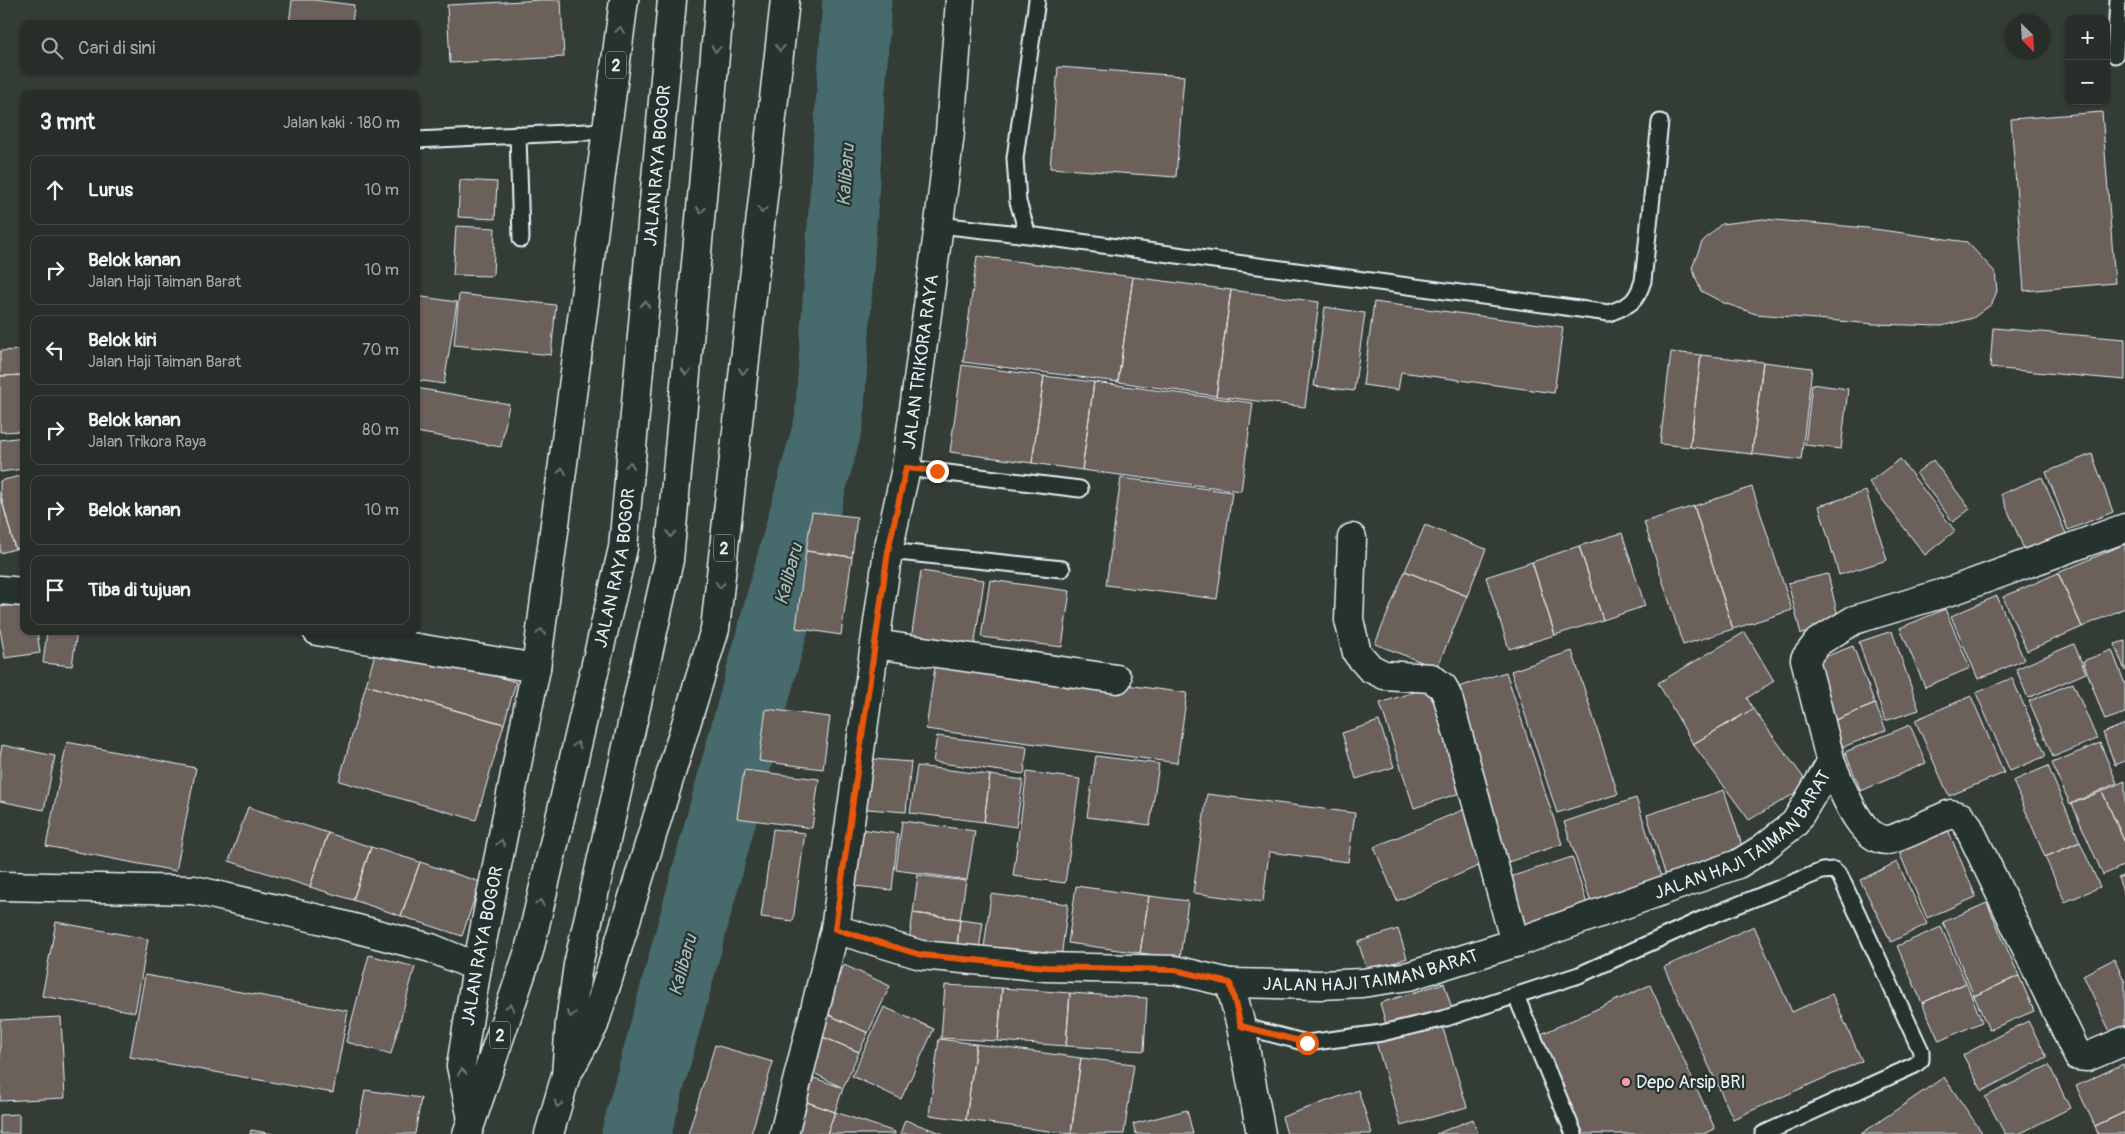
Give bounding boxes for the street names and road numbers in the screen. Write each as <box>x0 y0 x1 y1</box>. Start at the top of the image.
road number: 2 <box>606 52 626 78</box>
street label: JALAN RAYA BOGOR <box>639 84 676 247</box>
street label: JALAN TRIKORA RAYA <box>898 273 944 451</box>
street label: JALAN RAYA BOGOR <box>589 487 640 650</box>
road number: 2 <box>714 534 734 562</box>
street label: JALAN HAJI TAIMAN BARAT <box>1651 766 1836 905</box>
street label: JALAN RAYA BOGOR <box>457 864 509 1028</box>
street label: JALAN HAJI TAIMAN BARAT <box>1262 944 1481 997</box>
road number: 2 <box>490 1022 510 1048</box>

